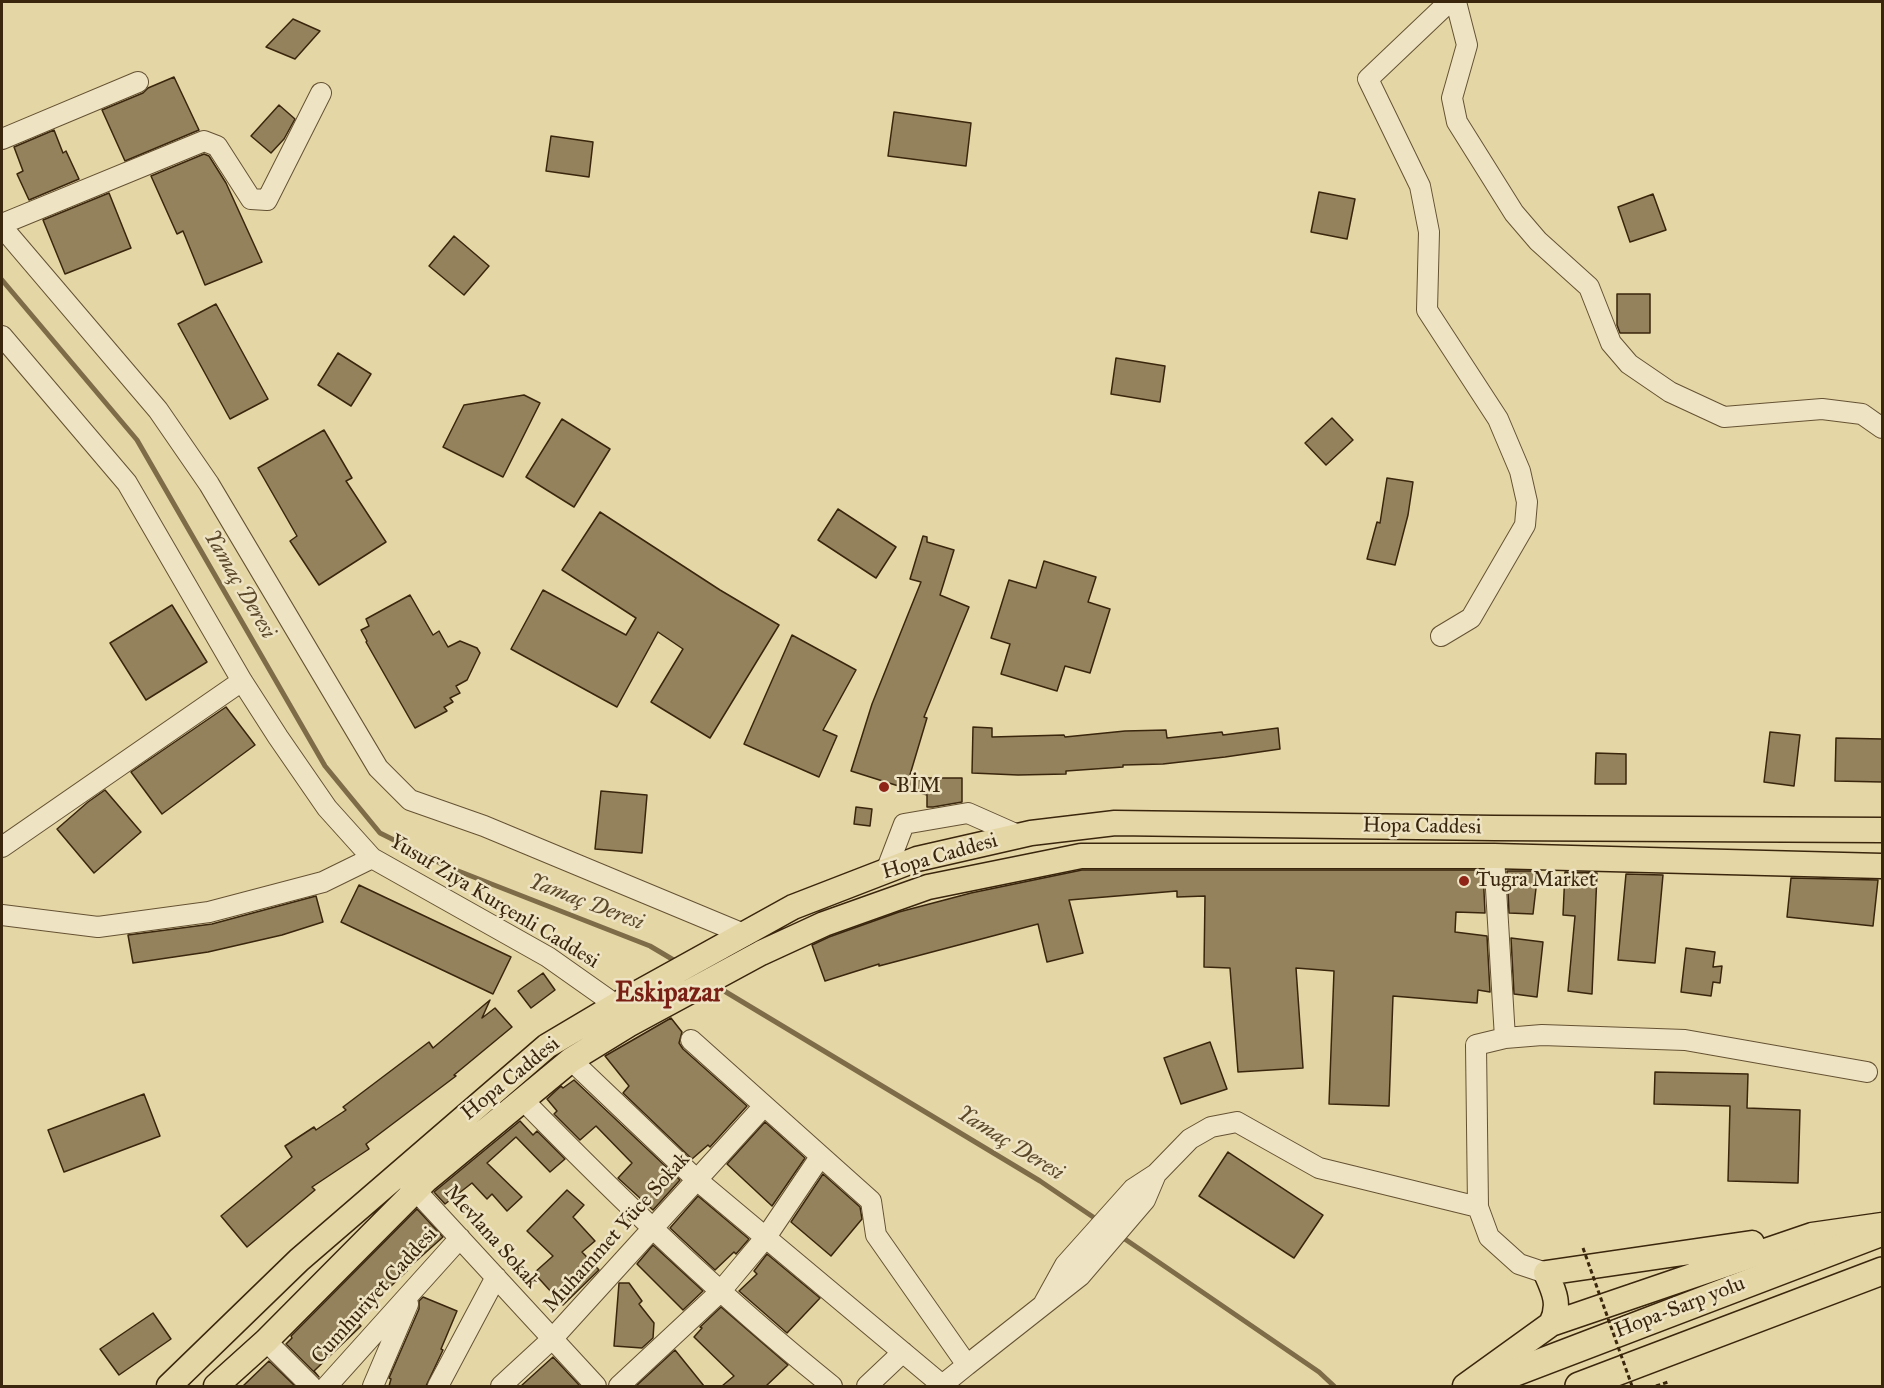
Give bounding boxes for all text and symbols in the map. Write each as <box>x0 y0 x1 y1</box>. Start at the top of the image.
water label: Yamaç Deresi <box>197 526 281 644</box>
place label: BİM <box>896 774 941 800</box>
marker: BİM <box>877 780 891 794</box>
street label: Hopa Caddesi <box>1362 813 1482 841</box>
street label: Hopa Caddesi <box>879 828 1001 886</box>
street label: Yusuf Ziya Kurçenli Caddesi <box>385 829 603 975</box>
place label: Tugra Market <box>1476 868 1596 894</box>
water label: Yamaç Deresi <box>525 869 647 937</box>
marker: Tugra Market <box>1457 874 1471 888</box>
district label: Eskipazar <box>615 978 723 1010</box>
street label: Hopa Caddesi <box>457 1032 565 1126</box>
water label: Yamaç Deresi <box>952 1101 1068 1187</box>
street label: Muhammet Yüce Sokak <box>538 1148 696 1318</box>
street label: Mevlana Sokak <box>438 1180 544 1294</box>
street label: Cumhuriyet Caddesi <box>307 1222 443 1370</box>
street label: Hopa-Sarp yolu <box>1611 1272 1749 1344</box>

